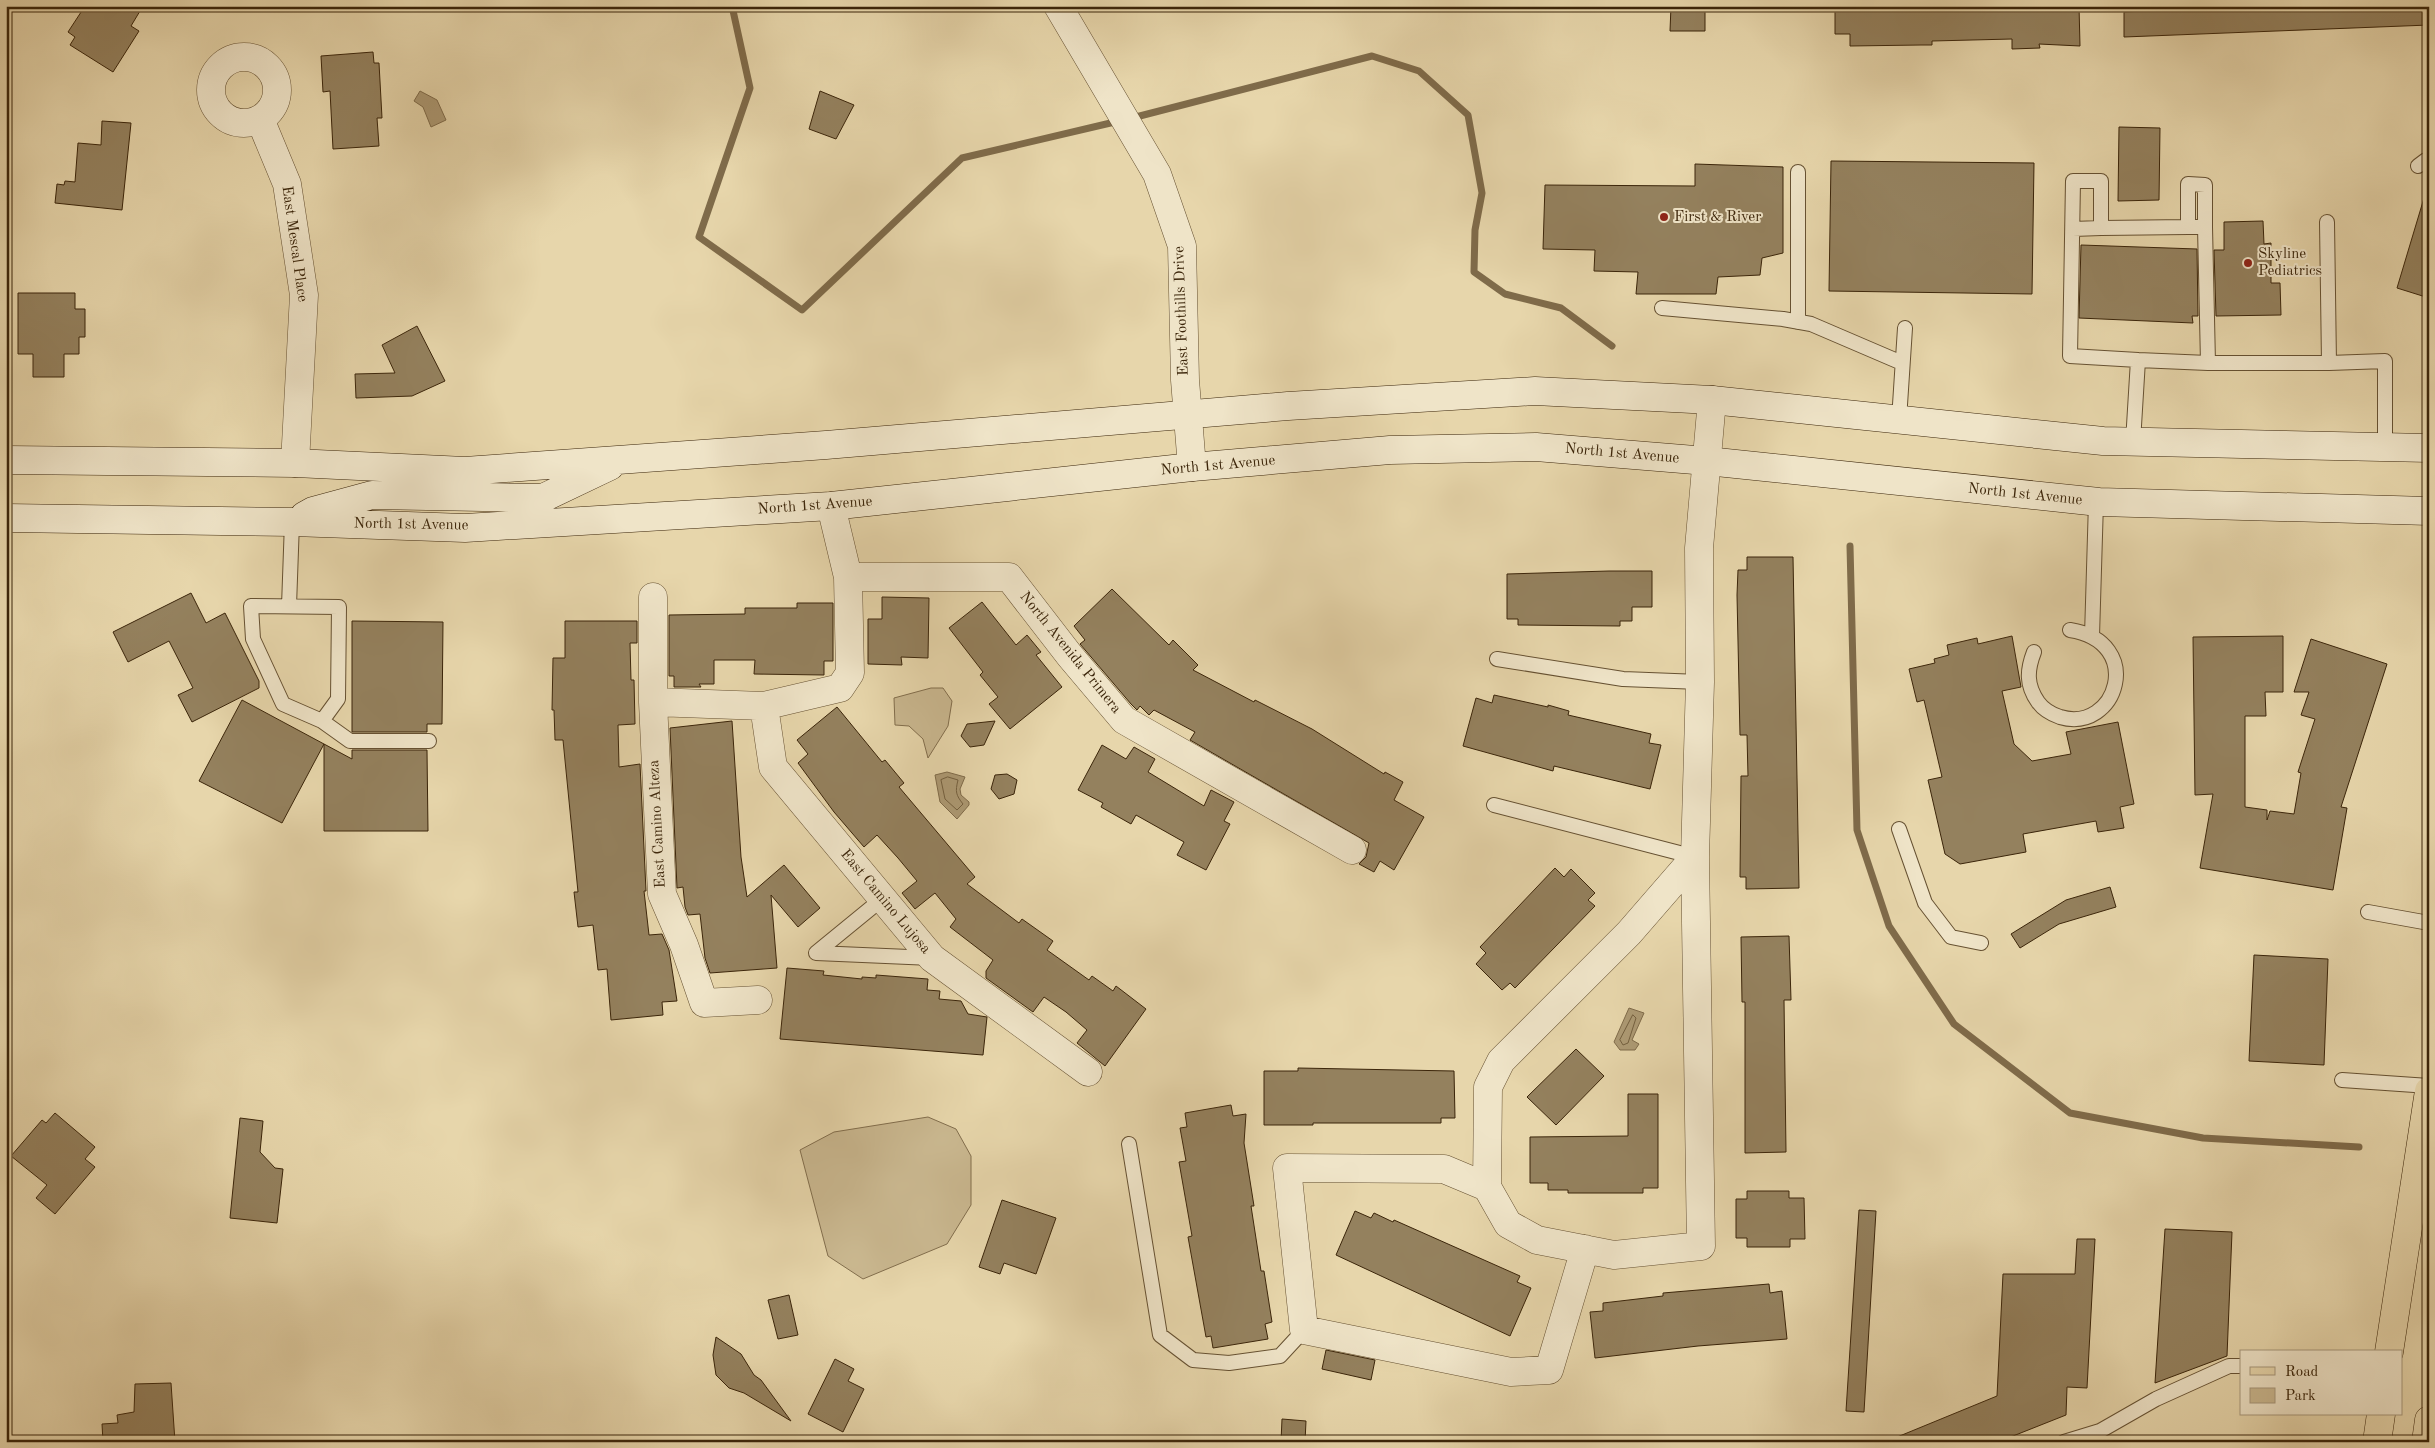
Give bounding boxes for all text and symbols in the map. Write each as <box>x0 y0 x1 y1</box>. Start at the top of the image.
street label: East Mescal Place <box>278 185 310 303</box>
place label: First & River <box>1674 210 1761 225</box>
marker: First & River <box>1658 211 1670 223</box>
street label: East Foothills Drive <box>1172 246 1192 376</box>
place label: Skyline Pediatrics <box>2258 247 2322 279</box>
marker: Skyline Pediatrics <box>2242 257 2254 269</box>
street label: North 1st Avenue <box>1564 442 1680 466</box>
street label: North 1st Avenue <box>1160 454 1276 478</box>
street label: North 1st Avenue <box>1967 482 2083 508</box>
street label: North 1st Avenue <box>757 494 873 517</box>
street label: North 1st Avenue <box>353 516 469 534</box>
street label: North Avenida Primera <box>1016 589 1124 717</box>
street label: East Camino Alteza <box>647 759 669 889</box>
street label: East Camino Lujosa <box>837 847 933 957</box>
legend <box>2240 1350 2402 1416</box>
text: Road <box>2285 1365 2319 1380</box>
text: Park <box>2285 1389 2316 1404</box>

